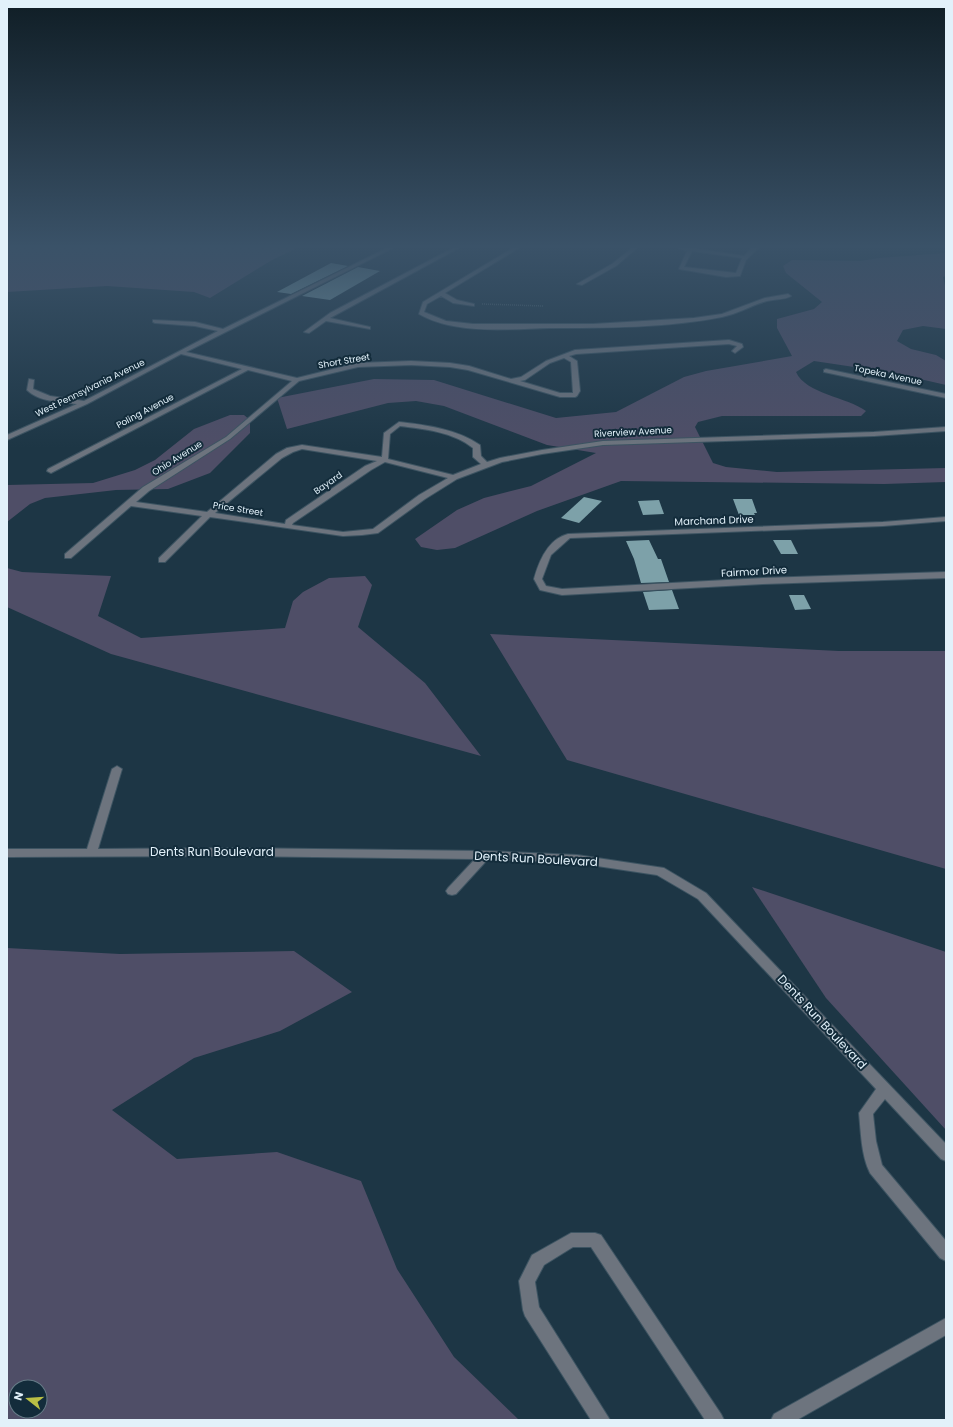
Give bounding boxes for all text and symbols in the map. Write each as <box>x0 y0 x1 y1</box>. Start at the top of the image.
street label: Short Street <box>317 351 371 371</box>
street label: West Pennsylvania Avenue <box>33 356 147 420</box>
street label: Topeka Avenue <box>853 362 924 388</box>
street label: Poling Avenue <box>114 391 176 431</box>
street label: Riverview Avenue <box>594 424 673 440</box>
street label: Ohio Avenue <box>150 438 205 478</box>
street label: Bayard <box>311 469 345 497</box>
street label: Price Street <box>212 499 264 519</box>
street label: Marchand Drive <box>674 512 754 529</box>
street label: Fairmor Drive <box>721 562 787 581</box>
street label: Dents Run Boulevard <box>150 843 274 860</box>
street label: Dents Run Boulevard <box>474 847 598 870</box>
street label: Dents Run Boulevard <box>774 971 871 1073</box>
north arrow <box>8 1379 48 1419</box>
text: N <box>10 1390 27 1402</box>

